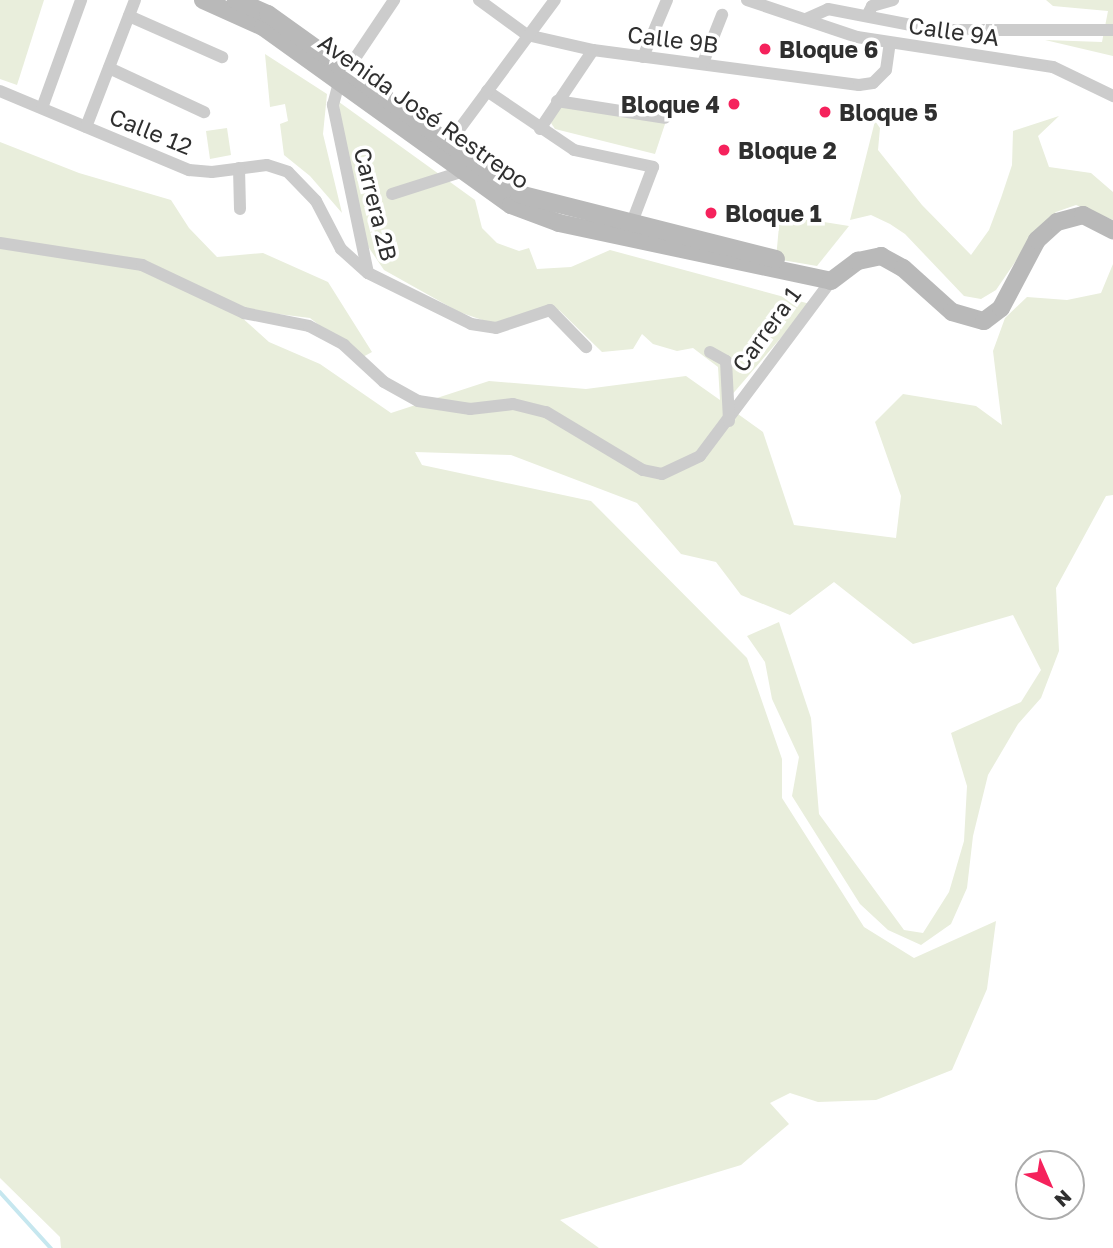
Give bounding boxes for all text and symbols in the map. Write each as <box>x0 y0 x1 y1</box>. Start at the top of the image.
street label: Calle 9A <box>907 11 1001 51</box>
street label: Calle 9B <box>626 20 720 58</box>
street label: Avenida José Restrepo <box>313 28 535 194</box>
place label: Bloque 6 <box>779 35 878 63</box>
marker: Bloque 6 <box>757 41 773 57</box>
place label: Bloque 4 <box>621 90 720 118</box>
marker: Bloque 4 <box>726 96 742 112</box>
place label: Bloque 5 <box>839 98 938 126</box>
street label: Calle 12 <box>106 102 196 160</box>
marker: Bloque 5 <box>817 104 833 120</box>
place label: Bloque 2 <box>738 136 837 164</box>
marker: Bloque 2 <box>716 142 732 158</box>
street label: Carrera 2B <box>349 144 403 264</box>
place label: Bloque 1 <box>725 199 822 227</box>
marker: Bloque 1 <box>703 205 719 221</box>
street label: Carrera 1 <box>726 281 806 377</box>
north arrow <box>1015 1150 1085 1220</box>
text: N <box>1050 1186 1077 1212</box>

